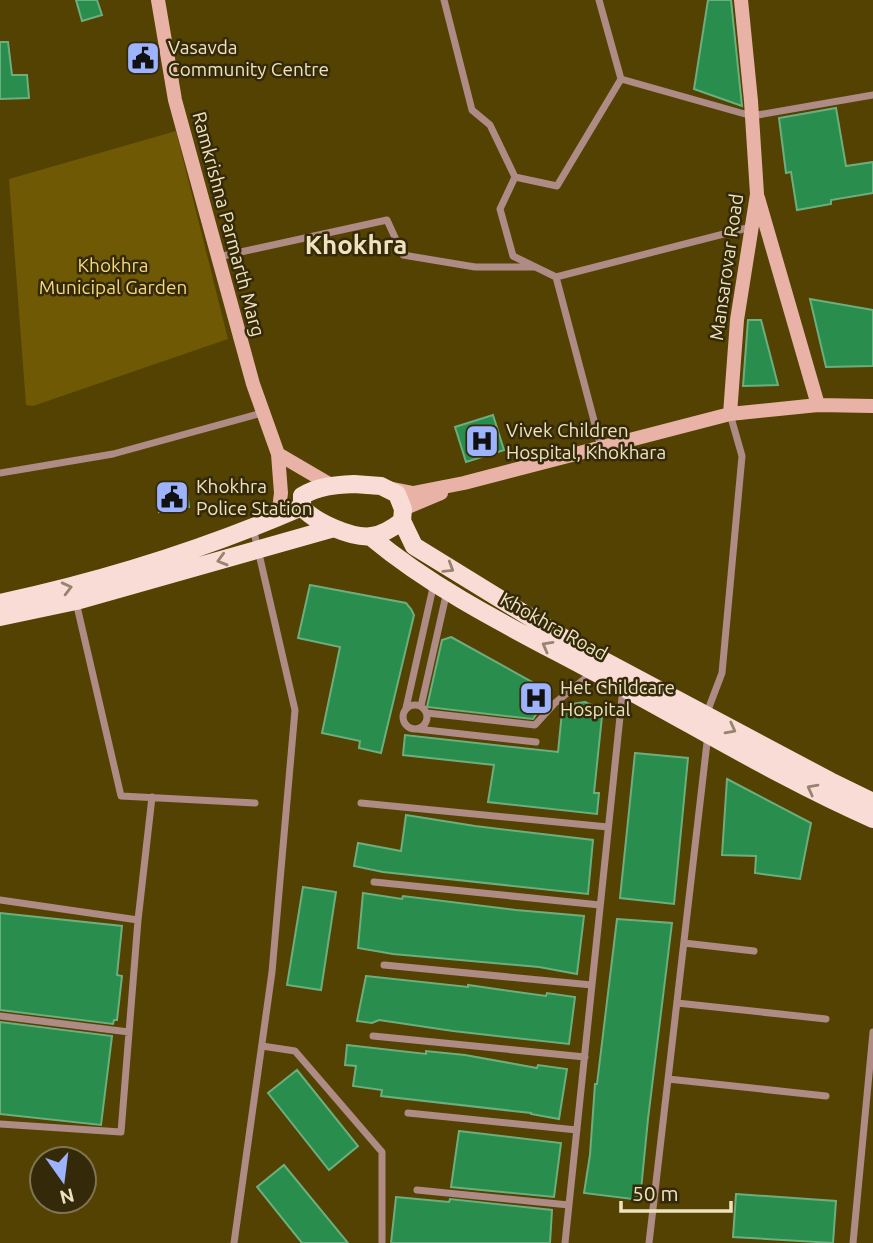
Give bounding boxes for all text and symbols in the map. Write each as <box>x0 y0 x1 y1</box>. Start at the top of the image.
place label: Vasavda Community Centre <box>168 36 329 80</box>
public building icon: Vasavda Community Centre <box>124 39 162 77</box>
street label: Ramkrishna Parmarth Marg <box>188 109 270 339</box>
street label: Mansarovar Road <box>705 192 747 342</box>
district label: Khokhra <box>305 230 407 259</box>
park label: Khokhra Municipal Garden <box>39 254 187 298</box>
place label: Vivek Children Hospital, Khokhara <box>506 419 666 463</box>
hospital icon: Vivek Children Hospital, Khokhara <box>463 422 501 460</box>
place label: Khokhra Police Station <box>196 475 313 519</box>
public building icon: Khokhra Police Station <box>153 478 191 516</box>
one-way arrow <box>216 552 228 566</box>
one-way arrow <box>441 559 454 572</box>
one-way arrow <box>61 582 73 596</box>
street label: Khokhra Road <box>497 588 611 664</box>
one-way arrow <box>542 641 554 654</box>
place label: Het Childcare Hospital <box>560 676 675 720</box>
hospital icon: Het Childcare Hospital <box>517 679 555 717</box>
one-way arrow <box>724 721 736 734</box>
one-way arrow <box>807 784 819 797</box>
north arrow <box>28 1145 98 1215</box>
scale bar <box>621 1170 731 1214</box>
text: 50 m <box>632 1181 679 1205</box>
text: N <box>58 1184 77 1209</box>

